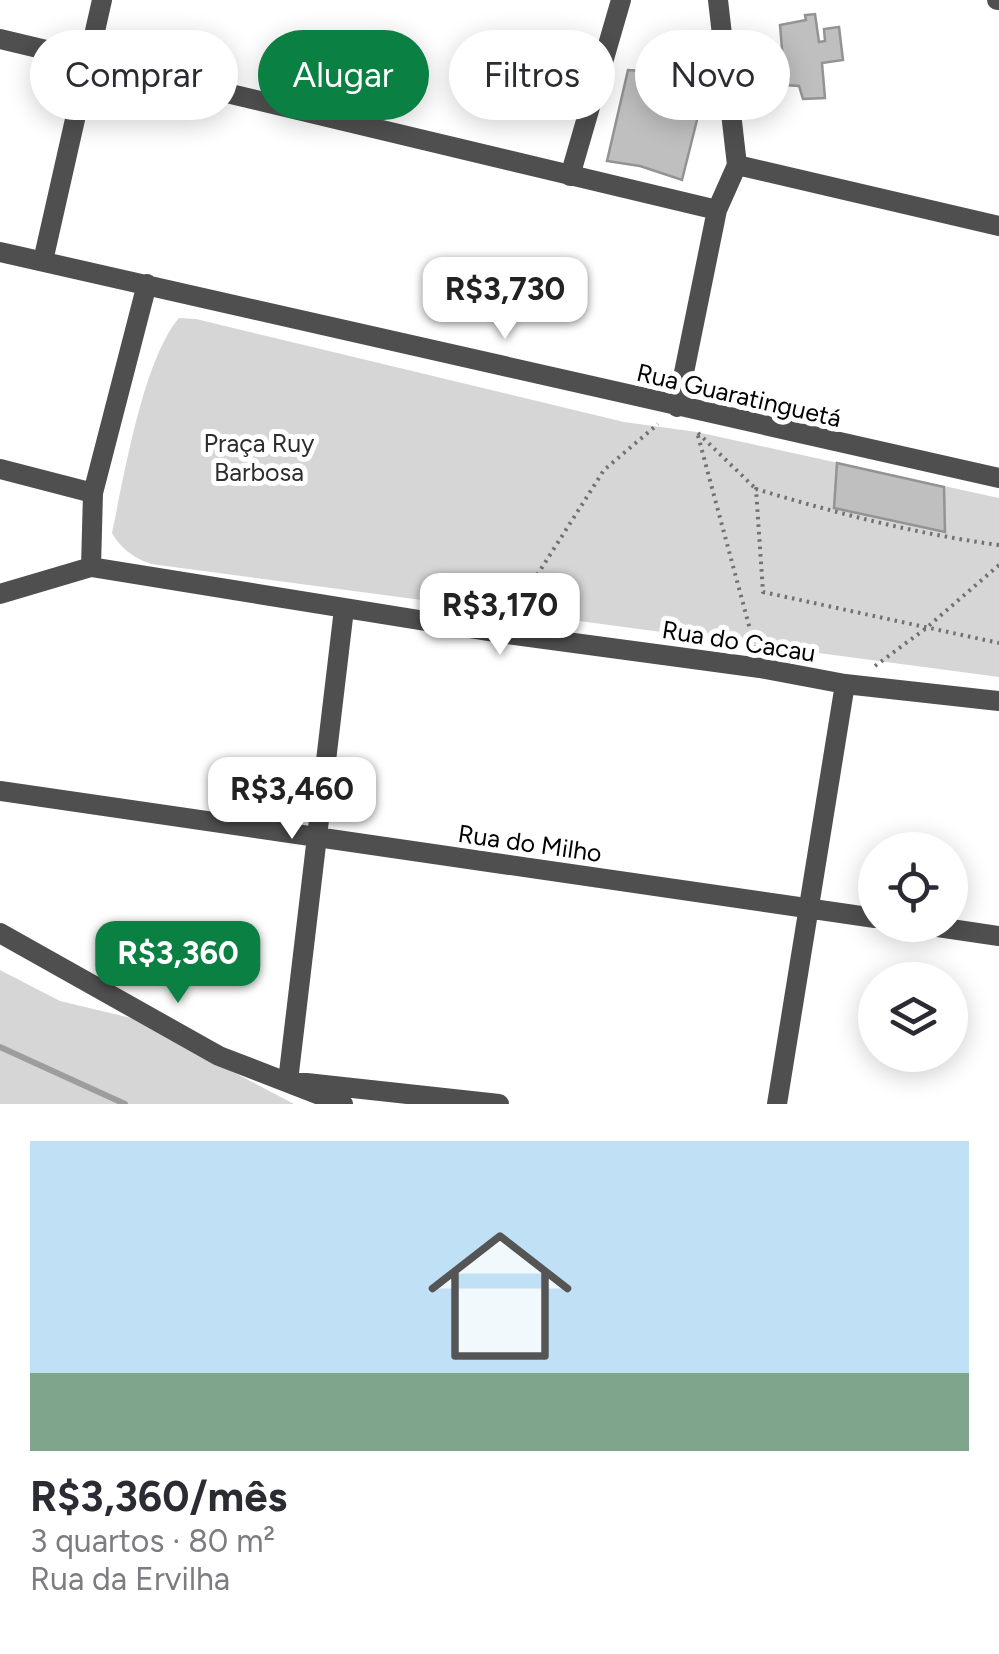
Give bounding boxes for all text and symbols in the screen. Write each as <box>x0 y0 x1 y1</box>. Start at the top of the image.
chip: Comprar <box>30 30 238 120</box>
chip: Alugar <box>258 30 429 120</box>
chip: Filtros <box>449 30 615 120</box>
chip: Novo <box>635 30 790 120</box>
pin: R$3,730 <box>413 257 597 342</box>
text: R$3,730 <box>445 270 565 308</box>
street label: Rua Guaratinguetá <box>634 357 844 433</box>
park label: Praça Ruy Barbosa <box>204 428 314 487</box>
pin: R$3,170 <box>408 573 592 658</box>
text: R$3,170 <box>442 586 558 624</box>
street label: Rua do Cacau <box>660 614 818 668</box>
pin: R$3,460 <box>200 757 384 842</box>
text: R$3,460 <box>230 770 354 808</box>
street label: Rua do Milho <box>456 818 604 868</box>
map controls <box>858 832 968 1072</box>
button: locate <box>858 832 968 942</box>
pin: R$3,360 <box>86 921 270 1006</box>
text: R$3,360 <box>117 934 239 972</box>
button: layers <box>858 962 968 1072</box>
icon: home <box>410 1206 590 1386</box>
text: R$3,360/mês <box>30 1471 287 1522</box>
text: 3 quartos · 80 m² <box>30 1522 275 1560</box>
text: Rua da Ervilha <box>30 1560 230 1598</box>

